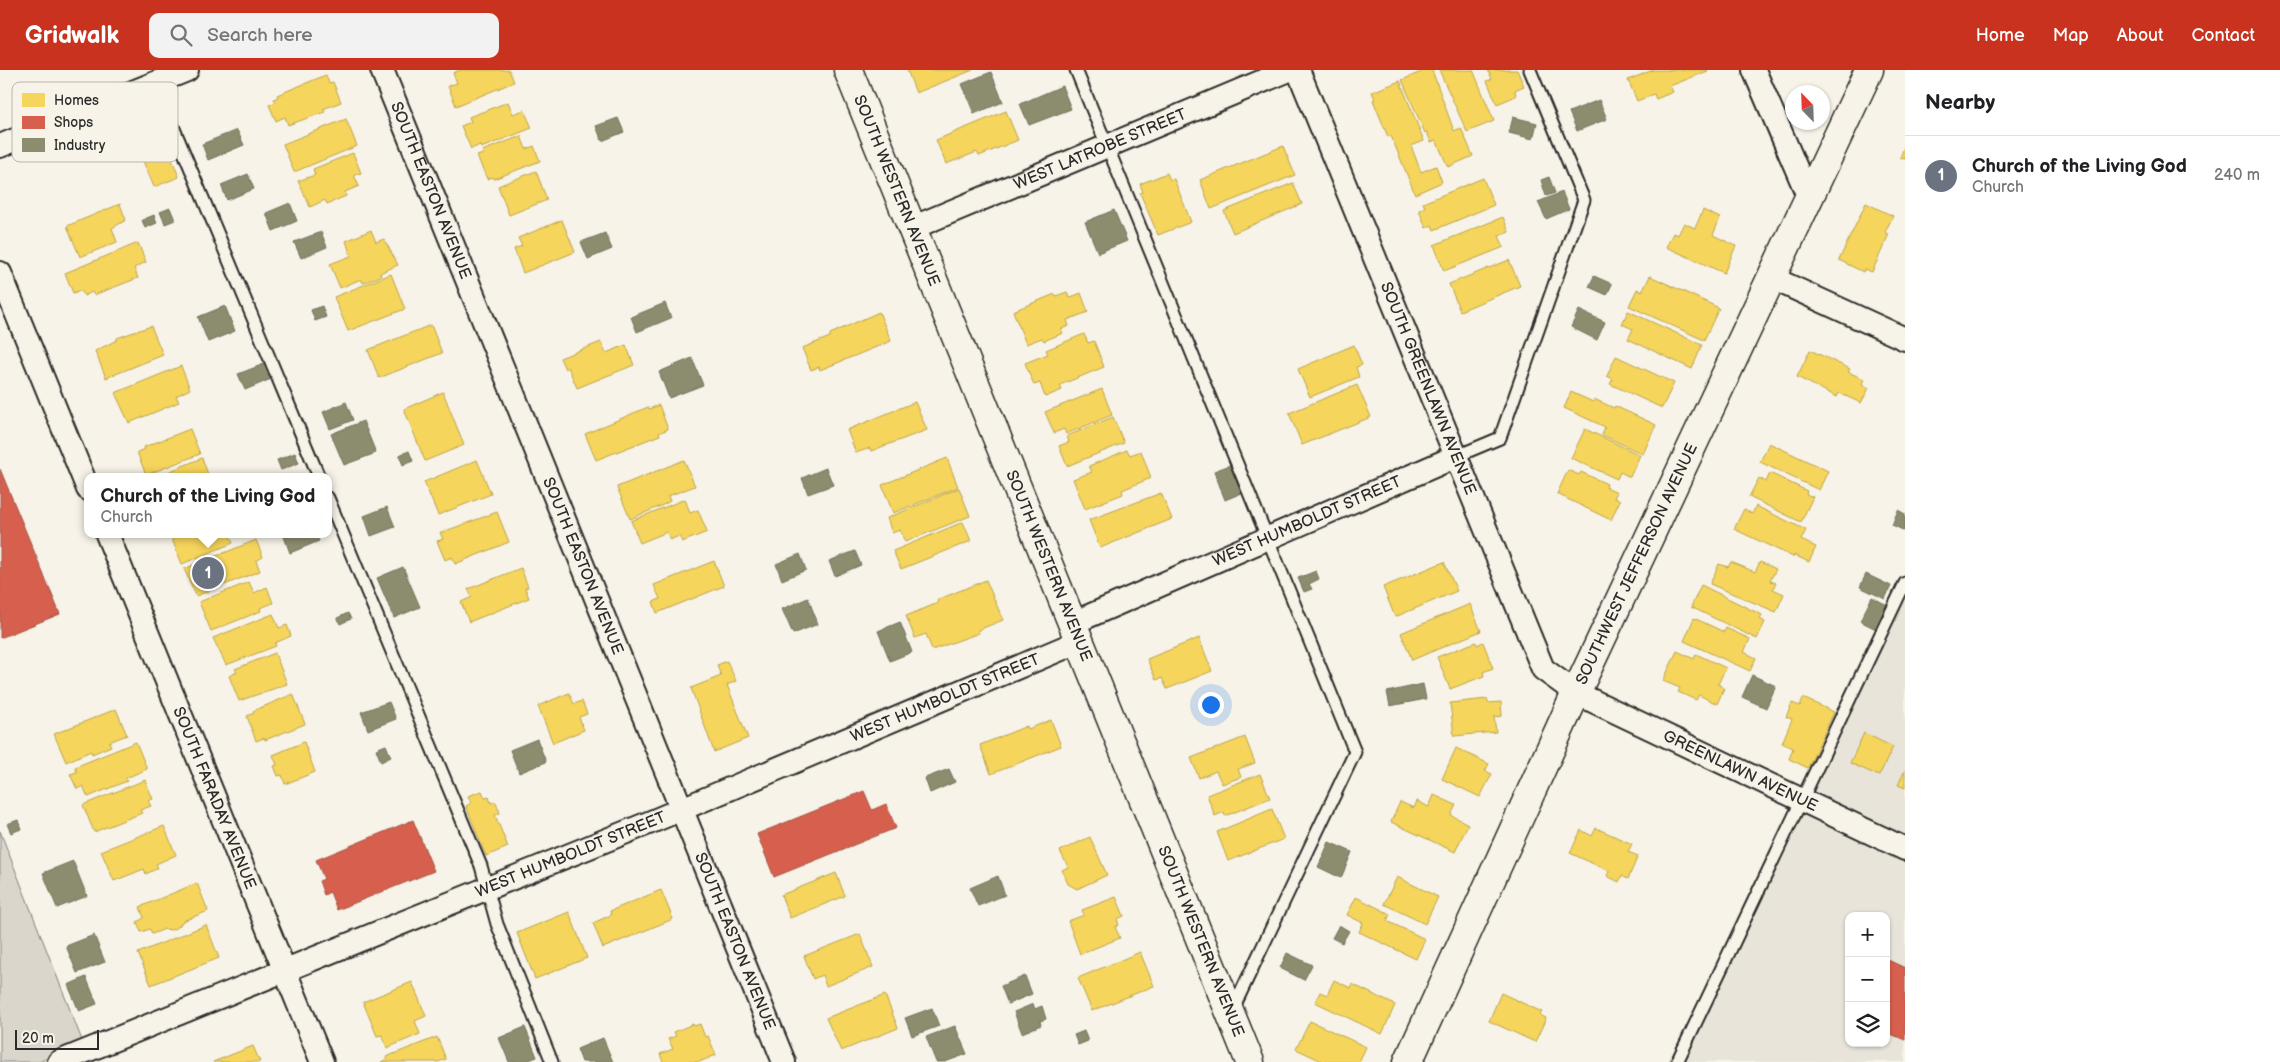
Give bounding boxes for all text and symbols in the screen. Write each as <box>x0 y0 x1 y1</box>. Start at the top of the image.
search box <box>149 13 499 58</box>
text: Gridwalk <box>25 21 119 50</box>
icon: search <box>167 21 195 49</box>
text: Search here <box>207 24 312 47</box>
text: Home <box>1976 25 2025 46</box>
text: Map <box>2053 25 2089 46</box>
text: About <box>2117 25 2164 46</box>
text: Contact <box>2192 25 2255 46</box>
legend <box>12 82 178 162</box>
north arrow <box>1785 85 1830 130</box>
text: Nearby <box>1925 90 1995 115</box>
text: Homes <box>54 92 99 109</box>
street label: SOUTH WESTERN AVENUE <box>850 92 944 289</box>
street label: SOUTH EASTON AVENUE <box>386 99 475 282</box>
street label: WEST LATROBE STREET <box>1011 104 1190 194</box>
text: Shops <box>54 114 93 131</box>
text: Industry <box>54 137 106 154</box>
text: Church of the Living God <box>1972 155 2187 178</box>
text: 1 <box>1938 166 1944 185</box>
text: 240 m <box>2214 166 2260 185</box>
text: Church <box>1972 178 2024 197</box>
street label: SOUTH GREENLAWN AVENUE <box>1376 279 1480 497</box>
street label: SOUTHWEST JEFFERSON AVENUE <box>1572 440 1702 688</box>
street label: SOUTH WESTERN AVENUE <box>1002 468 1096 664</box>
street label: WEST HUMBOLDT STREET <box>1210 472 1404 571</box>
popup <box>84 473 332 538</box>
street label: SOUTH EASTON AVENUE <box>539 475 627 657</box>
text: Church of the Living God <box>101 485 315 508</box>
text: Church <box>101 508 152 527</box>
pin: 1 <box>192 554 224 592</box>
street label: WEST HUMBOLDT STREET <box>848 649 1043 746</box>
your location <box>1198 692 1224 718</box>
street label: SOUTH FARADAY AVENUE <box>169 704 260 892</box>
street label: GREENLAWN AVENUE <box>1660 726 1821 816</box>
street label: WEST HUMBOLDT STREET <box>473 807 669 902</box>
street label: SOUTH WESTERN AVENUE <box>1154 843 1248 1039</box>
street label: SOUTH EASTON AVENUE <box>691 850 779 1032</box>
map controls <box>1845 912 1890 1047</box>
button: + <box>1845 912 1890 957</box>
button: − <box>1845 957 1890 1002</box>
button: layers <box>1845 1002 1890 1047</box>
scale bar <box>15 1027 99 1050</box>
text: 20 m <box>22 1030 54 1047</box>

